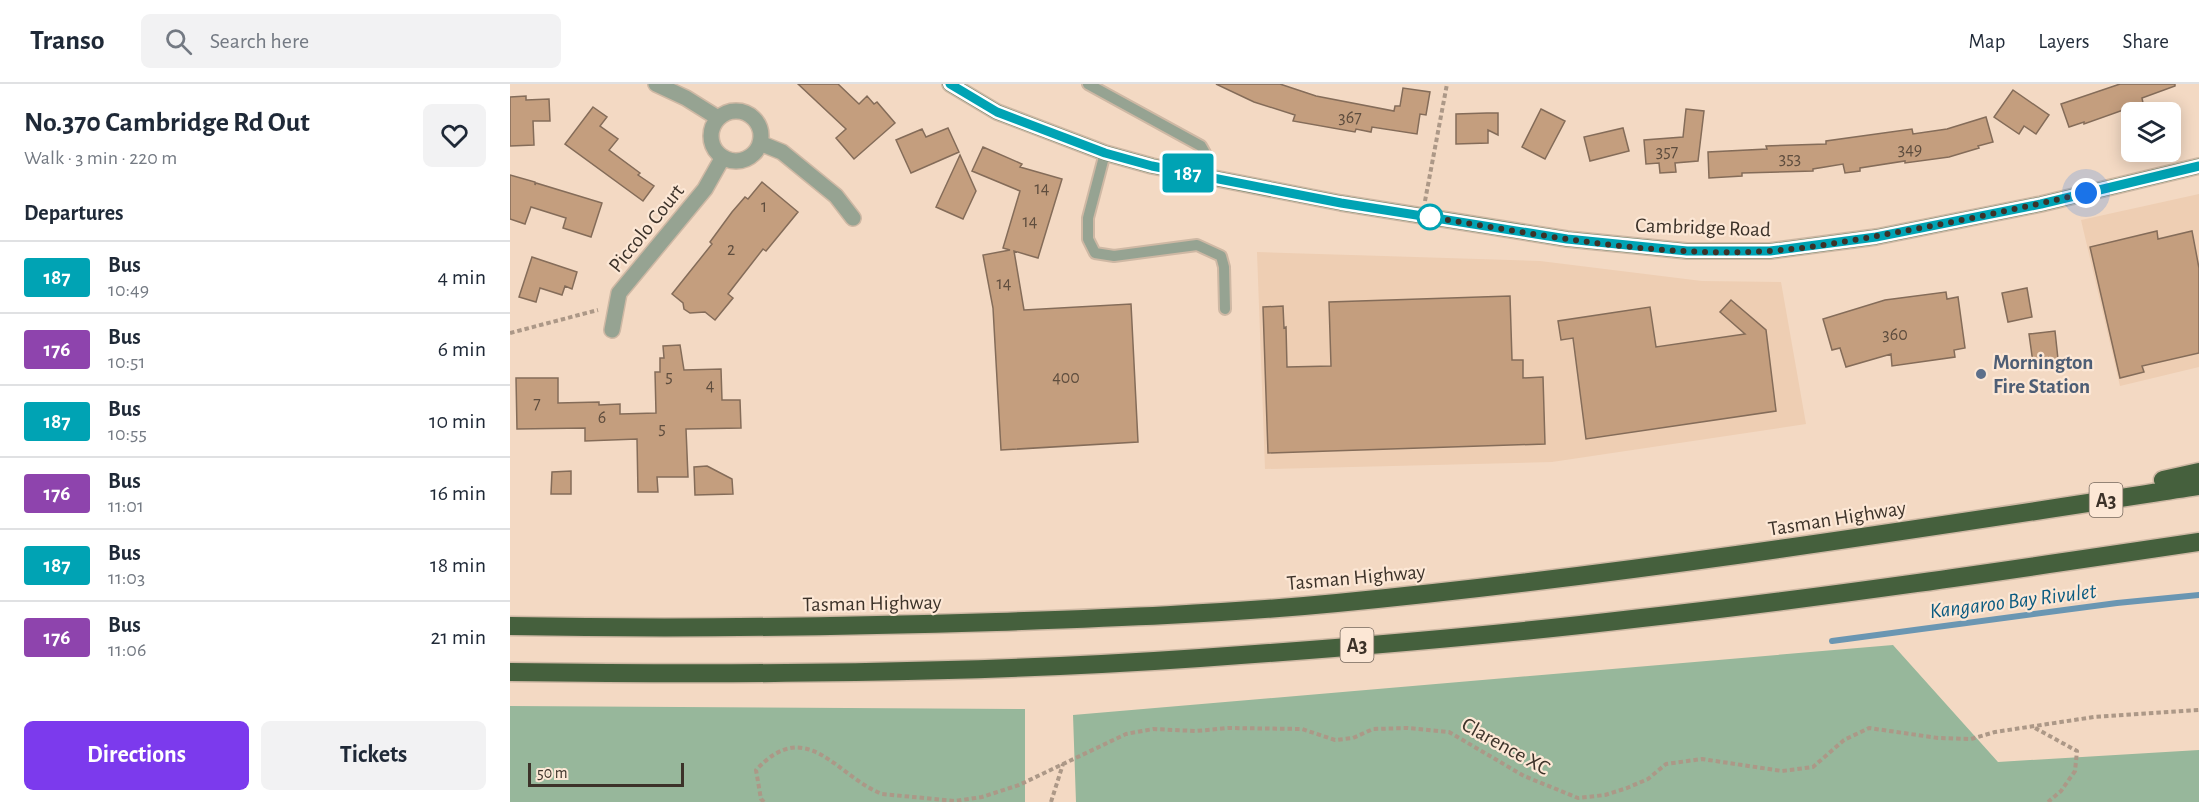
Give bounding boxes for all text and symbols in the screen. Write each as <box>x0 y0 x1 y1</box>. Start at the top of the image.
search box <box>141 14 561 68</box>
icon: search <box>162 25 195 58</box>
text: Transo <box>30 27 105 55</box>
text: Search here <box>210 30 309 52</box>
text: Map <box>1969 31 2005 52</box>
text: Layers <box>2038 31 2089 52</box>
text: Share <box>2122 31 2169 52</box>
map controls <box>2121 102 2181 162</box>
button: layers <box>2121 102 2181 162</box>
button: heart <box>423 104 486 167</box>
text: No.370 Cambridge Rd Out <box>24 109 310 137</box>
house number: 367 <box>1338 109 1362 127</box>
house number: 349 <box>1898 141 1922 159</box>
house number: 357 <box>1656 143 1678 161</box>
text: Walk · 3 min · 220 m <box>24 148 177 168</box>
house number: 353 <box>1779 150 1801 168</box>
line badge: 187 <box>1154 154 1222 193</box>
text: 187 <box>1175 163 1202 184</box>
your location <box>2071 178 2101 208</box>
street label: Piccolo Court <box>605 180 688 276</box>
house number: 14 <box>1035 180 1050 198</box>
house number: 1 <box>761 198 767 216</box>
text: Departures <box>24 202 124 224</box>
unlabelled marker <box>1417 204 1443 230</box>
house number: 14 <box>1023 213 1038 231</box>
street label: Cambridge Road <box>1635 215 1771 240</box>
house number: 2 <box>727 241 735 259</box>
text: Bus <box>108 254 141 276</box>
text: 4 min <box>438 266 486 288</box>
text: 187 <box>44 267 71 288</box>
house number: 14 <box>997 275 1012 293</box>
text: 10:49 <box>108 280 149 300</box>
text: Bus <box>108 326 141 348</box>
house number: 360 <box>1882 326 1908 344</box>
text: 6 min <box>438 338 486 360</box>
text: 176 <box>44 339 70 360</box>
text: 10:51 <box>108 352 145 372</box>
place label: Mornington Fire Station <box>1993 352 2093 397</box>
marker: Mornington Fire Station <box>1974 367 1988 381</box>
house number: 5 <box>665 368 673 386</box>
house number: 400 <box>1052 369 1080 387</box>
house number: 4 <box>706 377 715 395</box>
house number: 7 <box>533 395 541 413</box>
text: Bus <box>108 398 141 420</box>
house number: 6 <box>598 409 606 427</box>
text: 10 min <box>429 410 486 432</box>
text: 187 <box>44 411 71 432</box>
house number: 5 <box>658 420 666 438</box>
text: 10:55 <box>108 424 147 444</box>
text: Bus <box>108 470 141 492</box>
text: 16 min <box>430 482 486 504</box>
text: 176 <box>44 483 70 504</box>
road number: A3 <box>2090 483 2122 517</box>
text: 11:01 <box>108 496 144 516</box>
street label: Tasman Highway <box>1767 497 1908 540</box>
text: Bus <box>108 542 141 564</box>
text: 18 min <box>430 554 486 576</box>
text: 187 <box>44 555 71 576</box>
street label: Tasman Highway <box>1286 561 1426 594</box>
text: 11:03 <box>108 568 145 588</box>
water label: Kangaroo Bay Rivulet <box>1928 580 2099 622</box>
street label: Tasman Highway <box>802 592 942 615</box>
text: Bus <box>108 614 141 636</box>
text: 21 min <box>431 626 486 648</box>
text: 176 <box>44 627 70 648</box>
road number: A3 <box>1340 628 1374 662</box>
text: 11:06 <box>108 640 146 660</box>
street label: Clarence XC <box>1458 714 1553 779</box>
button: Directions <box>24 721 249 790</box>
button: Tickets <box>261 721 486 790</box>
scale bar <box>528 760 684 788</box>
text: 50 m <box>537 765 568 781</box>

